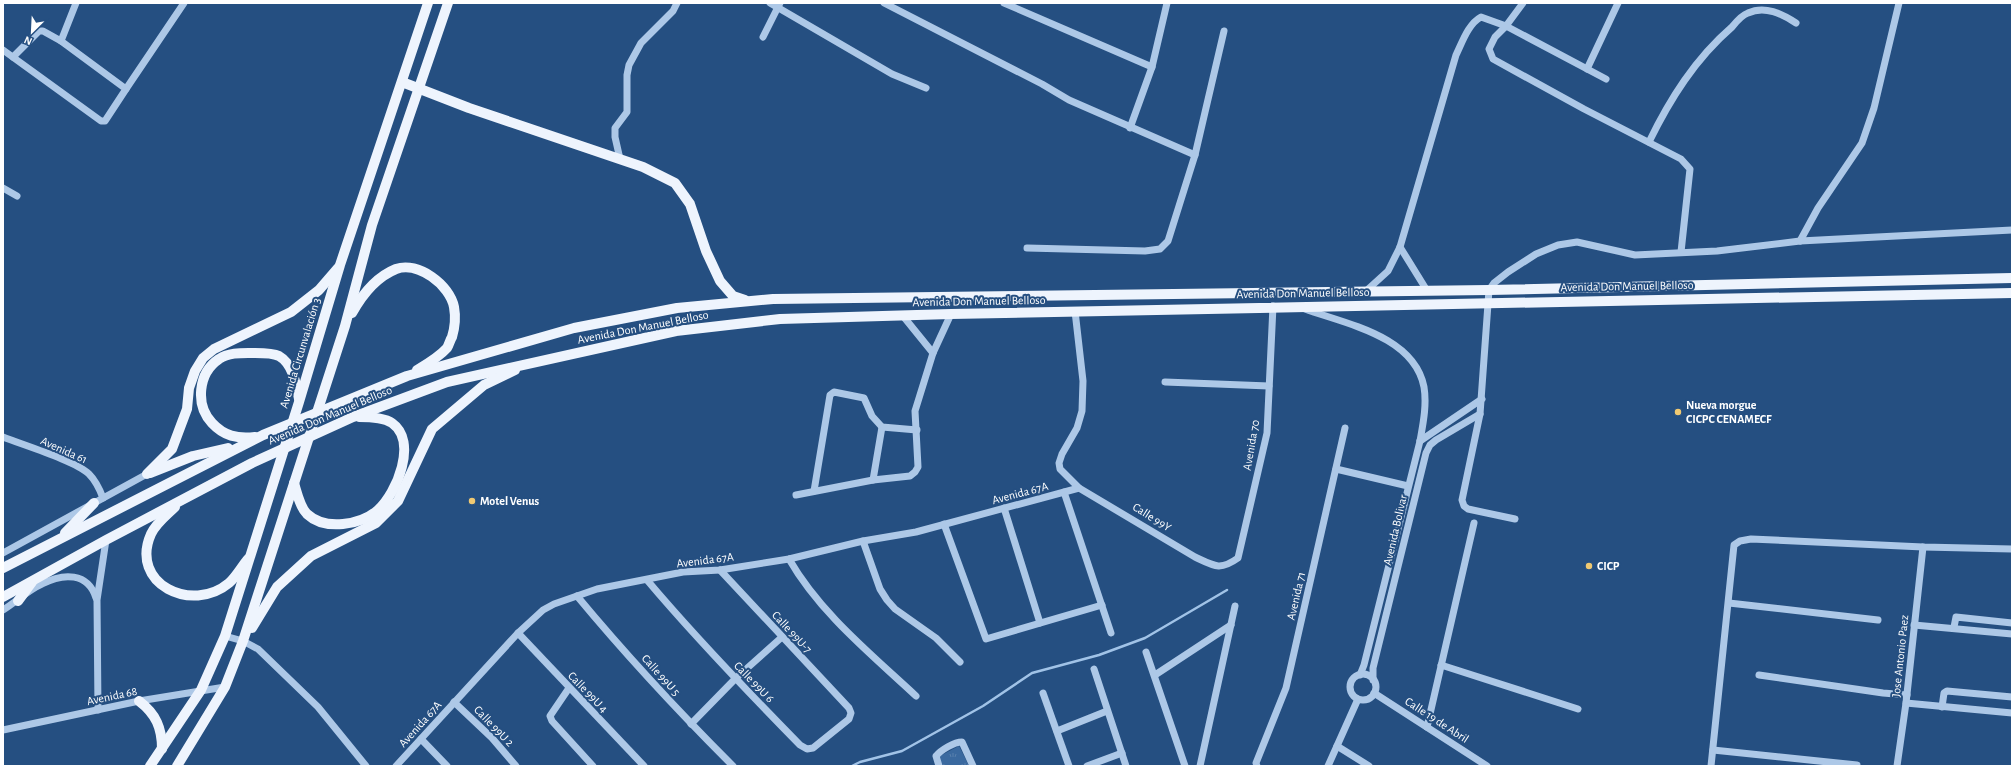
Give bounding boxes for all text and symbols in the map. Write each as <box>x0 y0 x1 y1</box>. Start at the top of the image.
north arrow <box>12 12 52 52</box>
text: N <box>22 34 34 47</box>
street label: Avenida Don Manuel Belloso <box>1560 279 1694 293</box>
street label: Avenida Don Manuel Belloso <box>1236 286 1370 300</box>
street label: Avenida Don Manuel Belloso <box>912 294 1046 308</box>
street label: Avenida Circunvalación 3 <box>277 296 323 410</box>
street label: Avenida Don Manuel Belloso <box>576 308 710 346</box>
street label: Avenida Don Manuel Belloso <box>266 383 394 447</box>
place label: Nueva morgue CICPC CENAMECF <box>1686 399 1772 425</box>
marker: Nueva morgue CICPC CENAMECF <box>1673 407 1683 417</box>
street label: Avenida 70 <box>1241 419 1261 471</box>
street label: Avenida 61 <box>39 434 89 466</box>
street label: Avenida 67A <box>991 480 1049 506</box>
street label: Avenida Bolivar <box>1381 493 1409 567</box>
place label: Motel Venus <box>480 495 540 507</box>
marker: Motel Venus <box>467 496 477 506</box>
street label: Calle 99Y <box>1131 501 1174 534</box>
street label: Avenida 67A <box>676 551 734 569</box>
place label: CICP <box>1597 560 1620 572</box>
marker: CICP <box>1584 561 1594 571</box>
street label: Avenida 71 <box>1285 571 1307 621</box>
street label: Calle 99U-7 <box>770 609 814 655</box>
street label: Jose Antonio Paez <box>1890 614 1910 698</box>
street label: Calle 99U 5 <box>639 652 683 698</box>
street label: Calle 99U 6 <box>732 659 776 705</box>
street label: Calle 99U 4 <box>566 669 610 715</box>
street label: Avenida 68 <box>86 685 139 707</box>
street label: Calle 19 de Abril <box>1403 695 1471 745</box>
street label: Avenida 67A <box>396 699 444 749</box>
street label: Calle 99U 2 <box>472 703 517 749</box>

